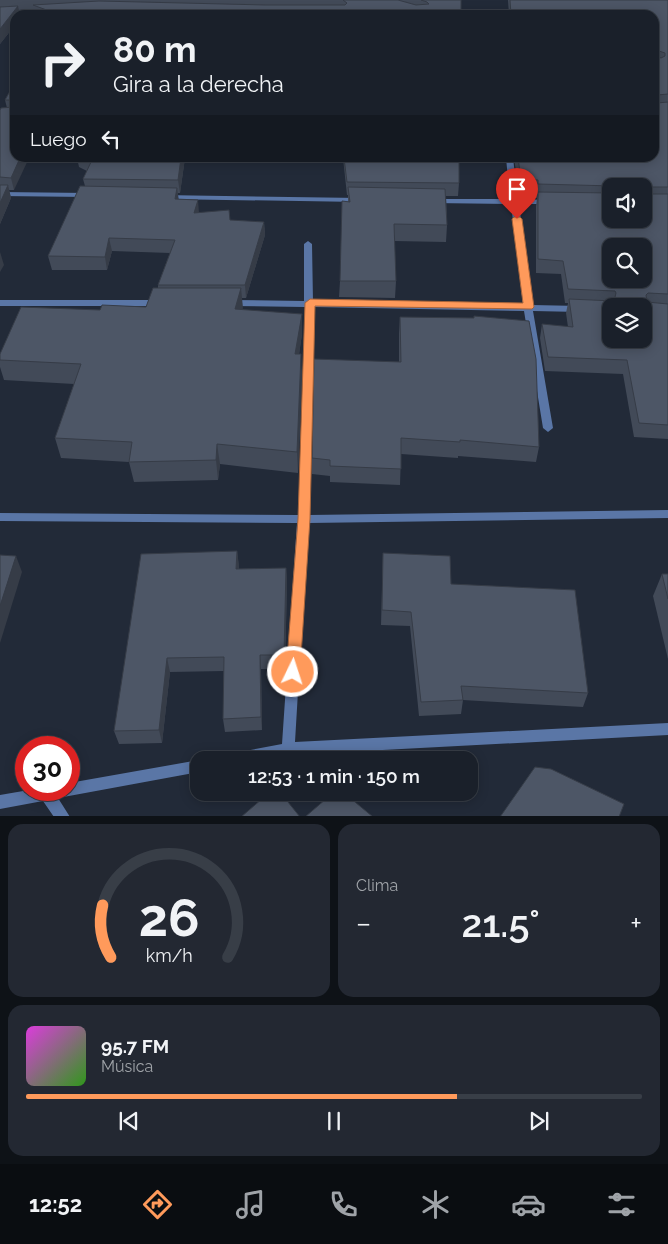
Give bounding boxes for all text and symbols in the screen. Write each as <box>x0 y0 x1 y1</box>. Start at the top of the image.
text: 80 m <box>113 29 197 70</box>
icon: right <box>30 30 95 95</box>
text: Gira a la derecha <box>113 71 284 97</box>
icon: left <box>97 125 125 153</box>
text: Luego <box>30 128 87 150</box>
pin <box>496 168 538 219</box>
icon: arrive <box>503 175 531 203</box>
map controls <box>602 178 652 348</box>
button: sound <box>602 178 652 228</box>
button: search <box>602 238 652 288</box>
button: layers <box>602 298 652 348</box>
position arrow <box>266 645 318 697</box>
speed limit sign: 30 <box>15 736 80 801</box>
text: 12:53 · 1 min · 150 m <box>248 765 420 787</box>
text: Clima <box>356 876 398 895</box>
text: 26 <box>139 887 199 948</box>
text: 21.5° <box>462 901 540 946</box>
text: − <box>356 907 371 940</box>
text: + <box>630 907 642 940</box>
text: km/h <box>145 945 193 966</box>
text: 95.7 FM <box>101 1035 169 1057</box>
text: Música <box>101 1057 153 1076</box>
icon: previous <box>115 1107 143 1135</box>
icon: pause <box>320 1107 348 1135</box>
icon: next <box>525 1107 553 1135</box>
icon: directions <box>140 1187 175 1222</box>
icon: music <box>233 1187 268 1222</box>
icon: phone <box>326 1187 361 1222</box>
icon: climate <box>418 1187 453 1222</box>
icon: car <box>511 1187 546 1222</box>
icon: filters <box>604 1187 639 1222</box>
text: 12:52 <box>29 1191 82 1217</box>

